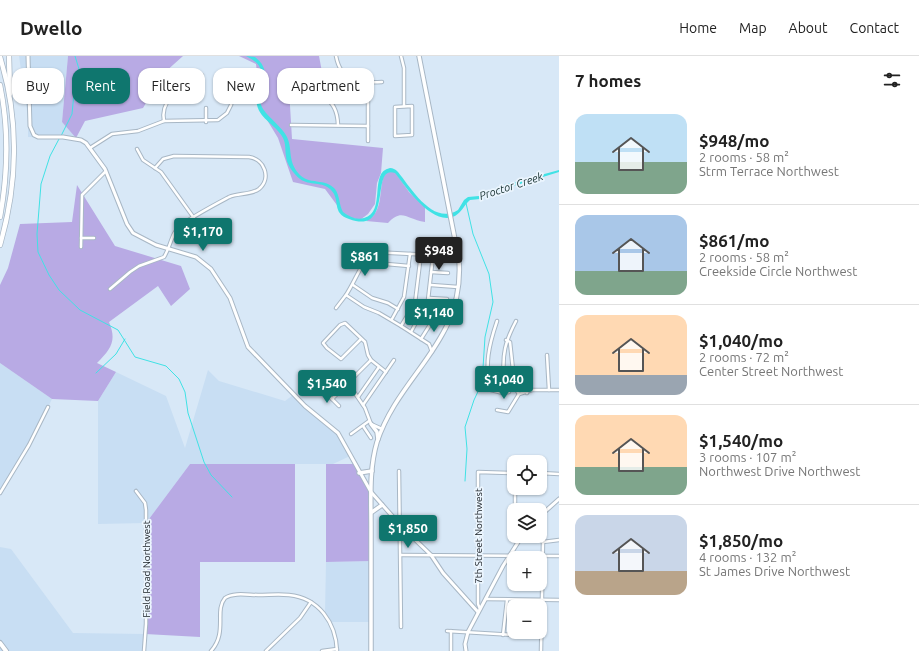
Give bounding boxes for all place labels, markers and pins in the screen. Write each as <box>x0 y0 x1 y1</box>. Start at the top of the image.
pin: $1,170 <box>170 218 236 252</box>
pin: $948 <box>415 237 463 271</box>
pin: $861 <box>341 243 389 277</box>
pin: $1,140 <box>401 299 467 333</box>
pin: $1,040 <box>471 366 537 400</box>
pin: $1,540 <box>294 370 360 404</box>
pin: $1,850 <box>375 515 441 549</box>

